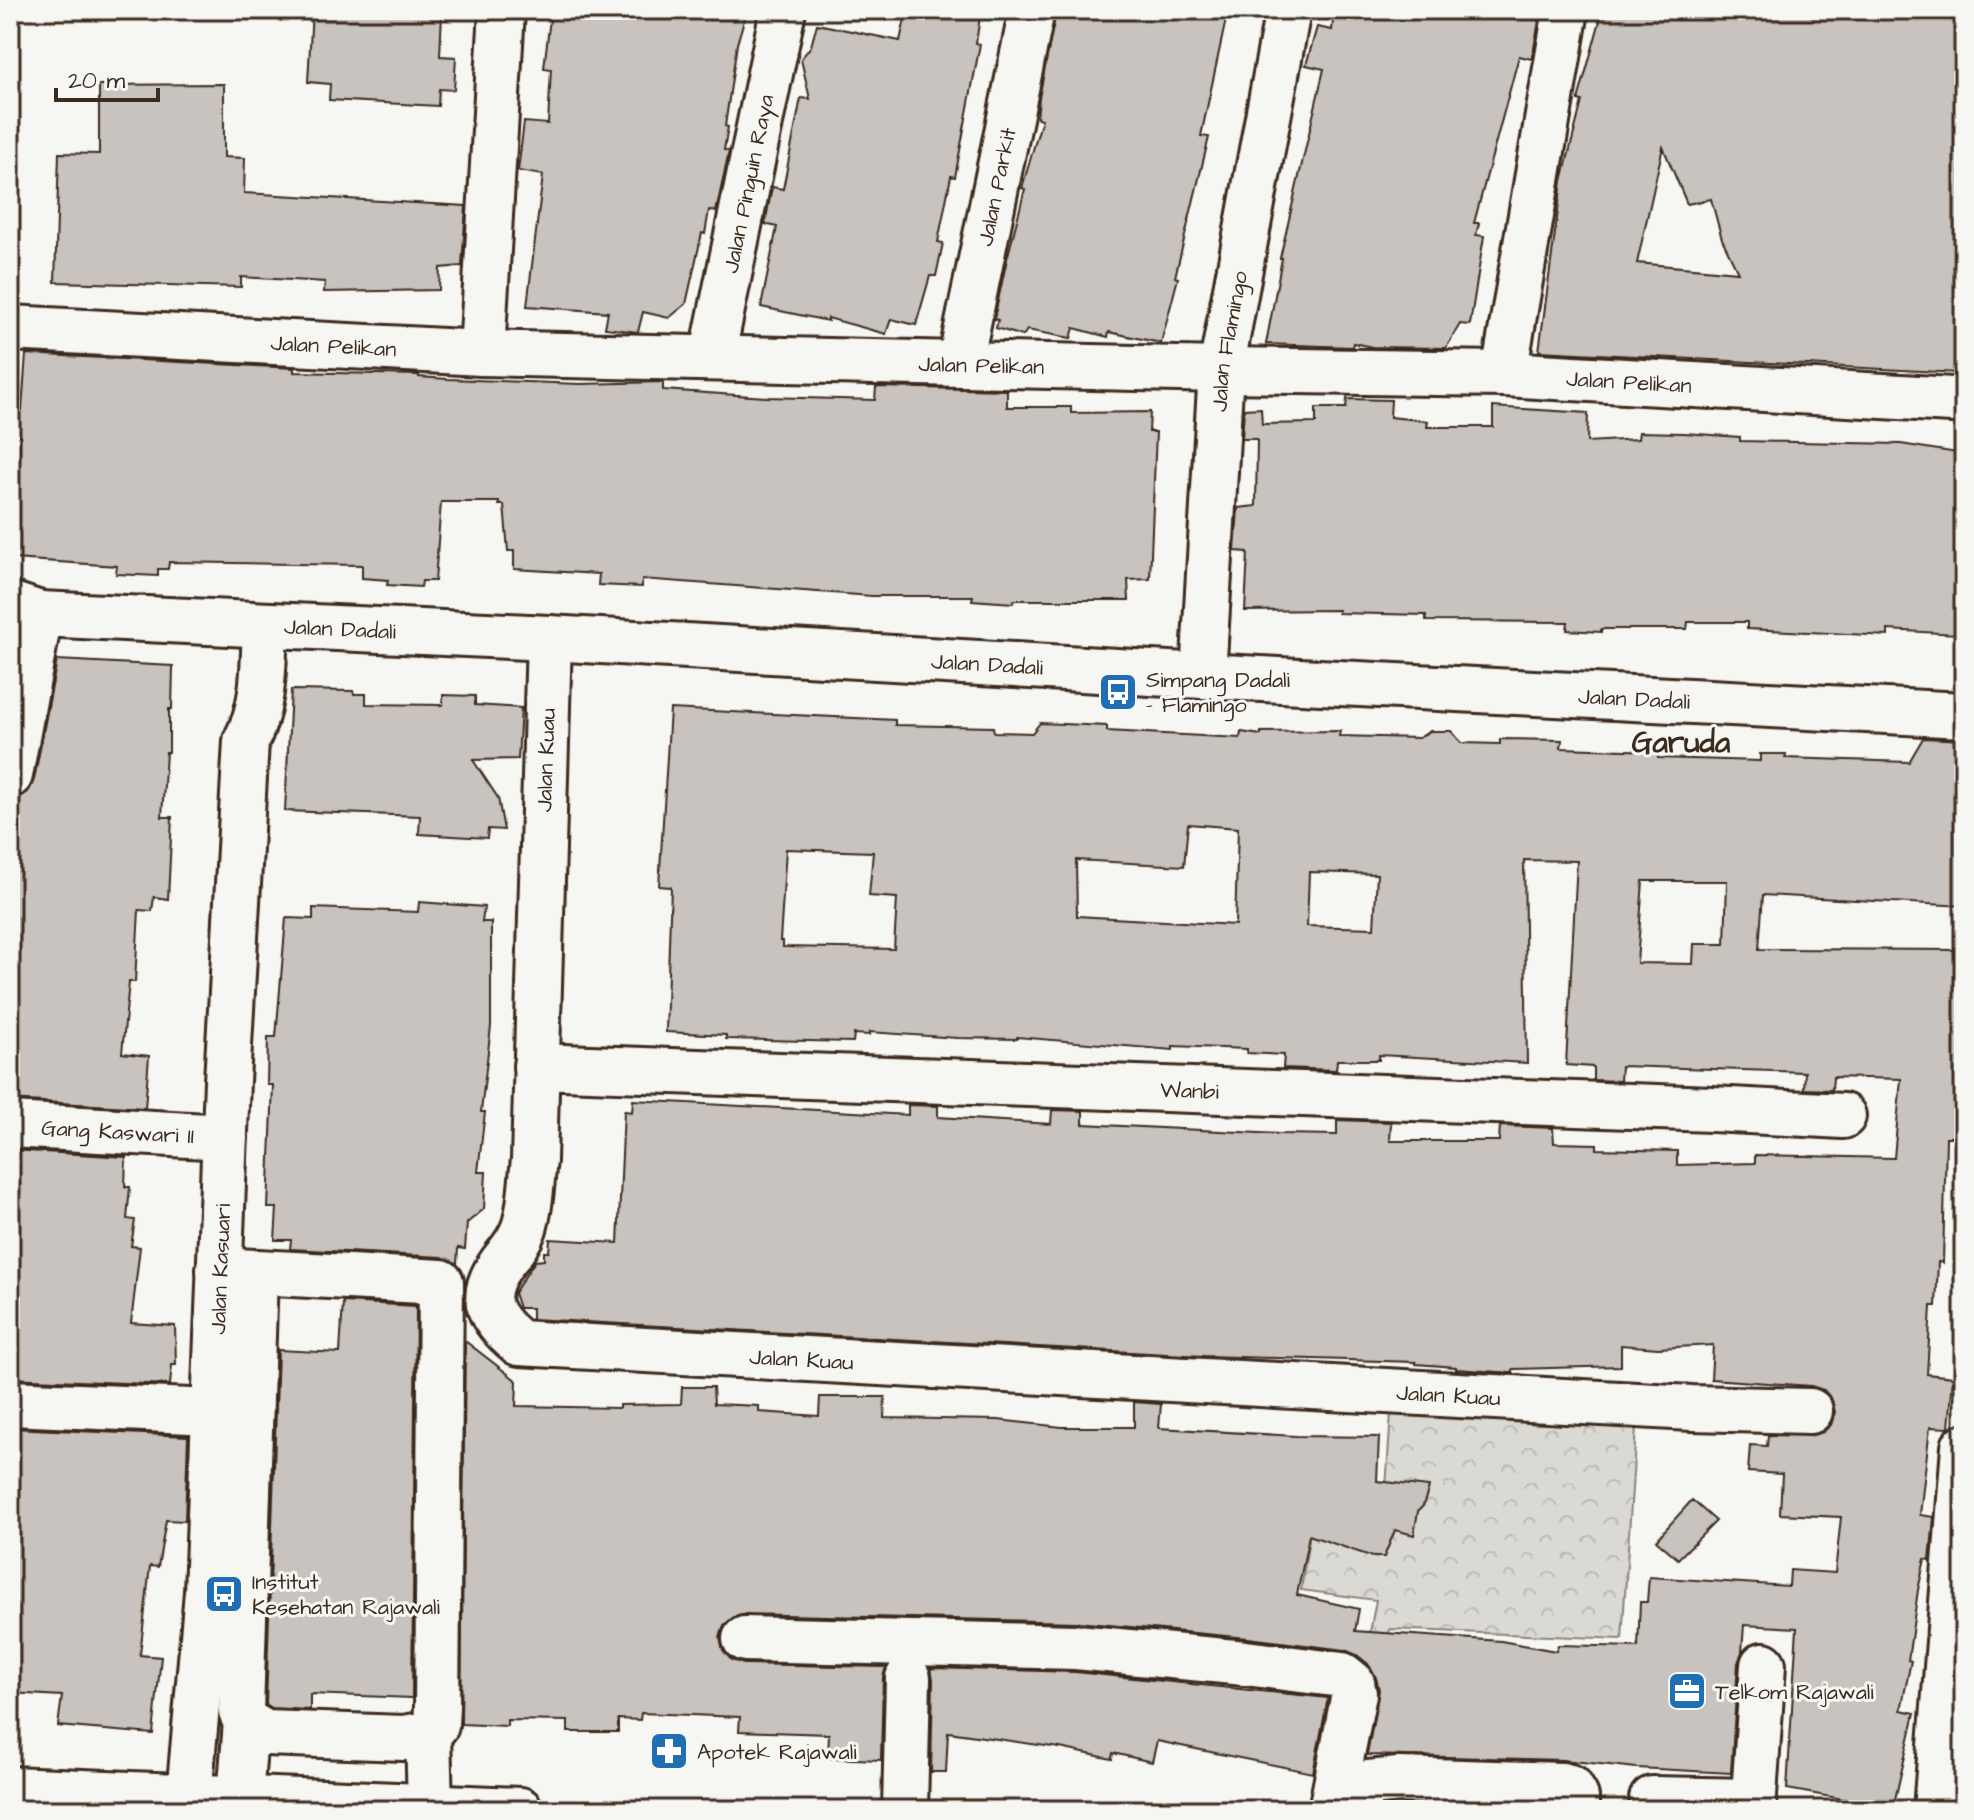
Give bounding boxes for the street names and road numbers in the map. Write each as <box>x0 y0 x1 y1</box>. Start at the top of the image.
street label: Jalan Pinguin Raya <box>716 92 782 276</box>
street label: Jalan Parkit <box>970 125 1025 249</box>
street label: Jalan Flamingo <box>1205 268 1256 413</box>
street label: Jalan Pelikan <box>270 328 397 365</box>
street label: Jalan Pelikan <box>918 349 1044 383</box>
street label: Jalan Pelikan <box>1565 364 1693 402</box>
street label: Jalan Dadali <box>283 612 397 648</box>
street label: Jalan Dadali <box>930 646 1044 684</box>
street label: Jalan Dadali <box>1577 681 1691 718</box>
street label: Jalan Kuau <box>529 707 564 813</box>
street label: Wanbi <box>1160 1075 1219 1108</box>
street label: Gang Kaswari II <box>40 1113 195 1152</box>
street label: Jalan Kasuari <box>203 1203 239 1335</box>
street label: Jalan Kuau <box>749 1342 854 1379</box>
street label: Jalan Kuau <box>1396 1378 1501 1414</box>

